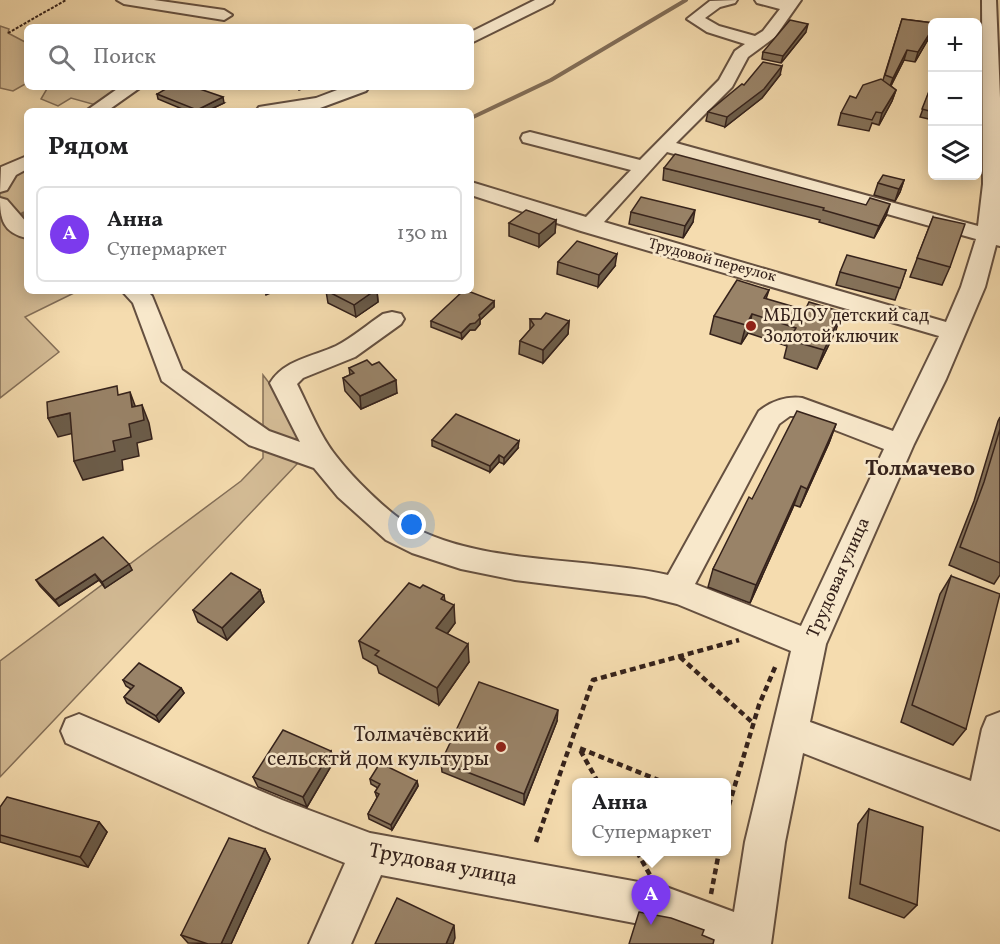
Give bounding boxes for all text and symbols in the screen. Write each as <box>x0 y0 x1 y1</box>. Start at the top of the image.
map controls <box>928 18 982 180</box>
button: + <box>928 18 982 72</box>
search box <box>24 24 474 90</box>
icon: search <box>45 41 78 74</box>
text: Поиск <box>93 42 156 73</box>
button: − <box>928 72 982 126</box>
button: layers <box>928 126 982 180</box>
text: Рядом <box>48 129 128 165</box>
text: Анна <box>107 205 163 236</box>
text: A <box>62 220 77 248</box>
text: 130 m <box>397 220 448 248</box>
street label: Трудовой переулок <box>646 234 778 288</box>
text: Супермаркет <box>107 236 227 264</box>
place label: МБДОУ детский сад Золотой ключик <box>763 304 929 350</box>
marker: МБДОУ детский сад Золотой ключик <box>744 319 758 333</box>
district label: Толмачево <box>865 455 975 484</box>
your location <box>397 510 426 539</box>
street label: Трудовая улица <box>801 514 877 642</box>
place label: Толмачёвский сельсктй дом культуры <box>267 721 489 774</box>
marker: Толмачёвский сельсктй дом культуры <box>494 740 508 754</box>
popup <box>572 778 731 856</box>
text: Анна <box>592 788 648 819</box>
text: Супермаркет <box>592 819 711 847</box>
street label: Трудовая улица <box>366 836 520 894</box>
pin: A <box>632 876 670 925</box>

